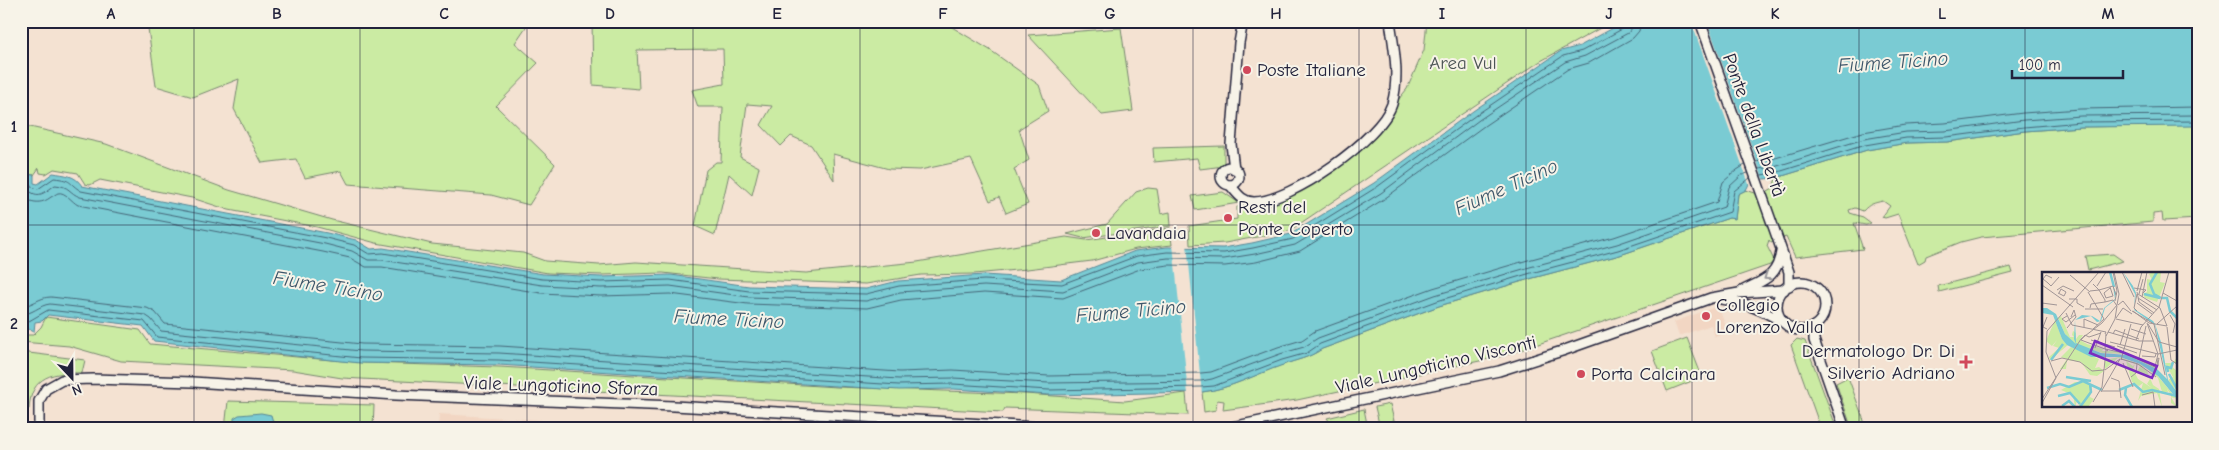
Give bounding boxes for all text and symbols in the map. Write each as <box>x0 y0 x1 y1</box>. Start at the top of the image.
text: A <box>107 5 116 23</box>
text: B <box>272 5 282 23</box>
text: C <box>439 5 449 23</box>
text: D <box>605 5 615 23</box>
text: E <box>772 5 782 23</box>
text: F <box>938 5 948 23</box>
text: G <box>1104 5 1116 23</box>
text: H <box>1270 5 1282 23</box>
text: I <box>1439 5 1445 23</box>
text: J <box>1605 5 1613 23</box>
text: K <box>1770 5 1780 23</box>
text: L <box>1938 5 1946 23</box>
text: M <box>2102 5 2115 23</box>
water label: Fiume Ticino <box>1837 47 1949 77</box>
scale bar <box>2012 48 2123 80</box>
street label: Ponte della Libertà <box>1718 50 1790 200</box>
park label: Area Vul <box>1429 52 1497 74</box>
text: 100 m <box>2019 56 2061 74</box>
place label: Poste Italiane <box>1257 59 1366 81</box>
marker: Poste Italiane <box>1241 64 1253 76</box>
text: 1 <box>11 118 17 136</box>
water label: Fiume Ticino <box>1451 154 1561 220</box>
place label: Resti del Ponte Coperto <box>1238 196 1353 240</box>
marker: Resti del Ponte Coperto <box>1222 212 1234 224</box>
place label: Lavandaia <box>1106 222 1187 244</box>
marker: Lavandaia <box>1090 227 1102 239</box>
water label: Fiume Ticino <box>272 266 384 306</box>
one-way arrow <box>1764 271 1773 280</box>
inset map <box>2042 272 2176 408</box>
place label: Collegio Lorenzo Valla <box>1716 294 1824 338</box>
water label: Fiume Ticino <box>1075 295 1187 327</box>
water label: Fiume Ticino <box>673 305 785 333</box>
marker: Collegio Lorenzo Valla <box>1700 310 1712 322</box>
text: 2 <box>10 315 18 333</box>
street label: Viale Lungoticino Visconti <box>1333 331 1539 399</box>
place label: Dermatologo Dr. Di Silverio Adriano <box>1802 340 1955 384</box>
north arrow <box>48 352 98 402</box>
marker: Dermatologo Dr. Di Silverio Adriano <box>1959 355 1973 369</box>
place label: Porta Calcinara <box>1591 363 1716 385</box>
marker: Porta Calcinara <box>1575 368 1587 380</box>
street label: Viale Lungoticino Sforza <box>463 372 659 400</box>
text: N <box>69 380 84 399</box>

